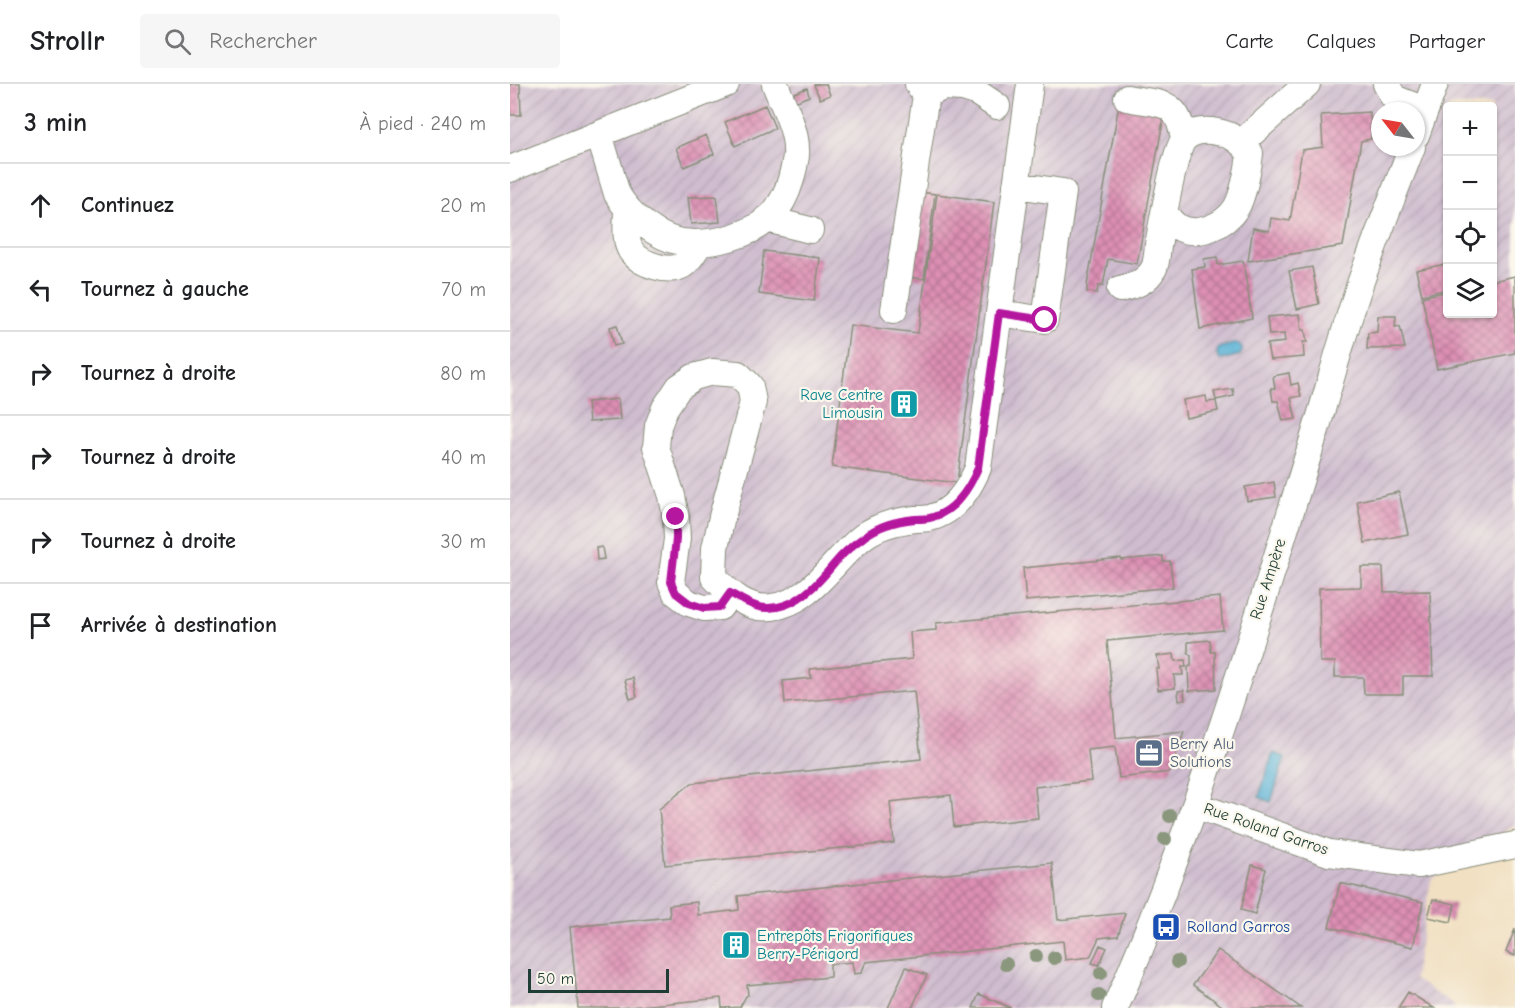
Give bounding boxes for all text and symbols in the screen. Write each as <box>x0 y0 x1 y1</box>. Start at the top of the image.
search box <box>140 14 560 68</box>
text: Strollr <box>30 25 104 57</box>
icon: search <box>161 25 194 58</box>
text: Rechercher <box>209 28 317 54</box>
text: Carte <box>1226 29 1274 53</box>
text: Calques <box>1307 29 1376 53</box>
text: Partager <box>1409 29 1485 53</box>
north arrow <box>1371 102 1425 156</box>
map controls <box>1443 102 1497 318</box>
button: + <box>1443 102 1497 156</box>
text: 3 min <box>24 108 87 138</box>
text: À pied · 240 m <box>360 112 486 135</box>
button: − <box>1443 156 1497 210</box>
icon: ahead <box>24 189 57 222</box>
text: Continuez <box>81 192 174 218</box>
text: 20 m <box>440 194 486 217</box>
button: locate <box>1443 210 1497 264</box>
button: layers <box>1443 264 1497 318</box>
icon: left <box>24 273 57 306</box>
text: Tournez à gauche <box>81 276 249 302</box>
text: 70 m <box>441 278 486 301</box>
route start <box>1031 306 1057 332</box>
icon: right <box>24 357 57 390</box>
text: Tournez à droite <box>81 360 236 386</box>
text: 80 m <box>440 362 486 385</box>
place label: Rave Centre Limousin <box>800 386 883 422</box>
building icon: Rave Centre Limousin <box>888 388 920 420</box>
icon: right <box>24 441 57 474</box>
text: Tournez à droite <box>81 444 236 470</box>
text: 40 m <box>441 446 486 469</box>
route end <box>662 503 688 529</box>
icon: right <box>24 525 57 558</box>
text: Tournez à droite <box>81 528 236 554</box>
text: 30 m <box>440 530 486 553</box>
street label: Rue Ampère <box>1246 536 1290 622</box>
icon: arrive <box>24 609 57 642</box>
text: Arrivée à destination <box>81 612 277 638</box>
place label: Berry Alu Solutions <box>1170 735 1234 771</box>
office icon: Berry Alu Solutions <box>1133 737 1165 769</box>
street label: Rue Roland Garros <box>1201 799 1331 859</box>
bus stop icon: Rolland Garros <box>1150 911 1182 943</box>
place label: Rolland Garros <box>1187 918 1290 936</box>
place label: Entrepôts Frigorifiques Berry-Périgord <box>757 927 913 963</box>
building icon: Entrepôts Frigorifiques Berry-Périgord <box>720 929 752 961</box>
scale bar <box>528 966 669 994</box>
text: 50 m <box>537 970 574 988</box>

